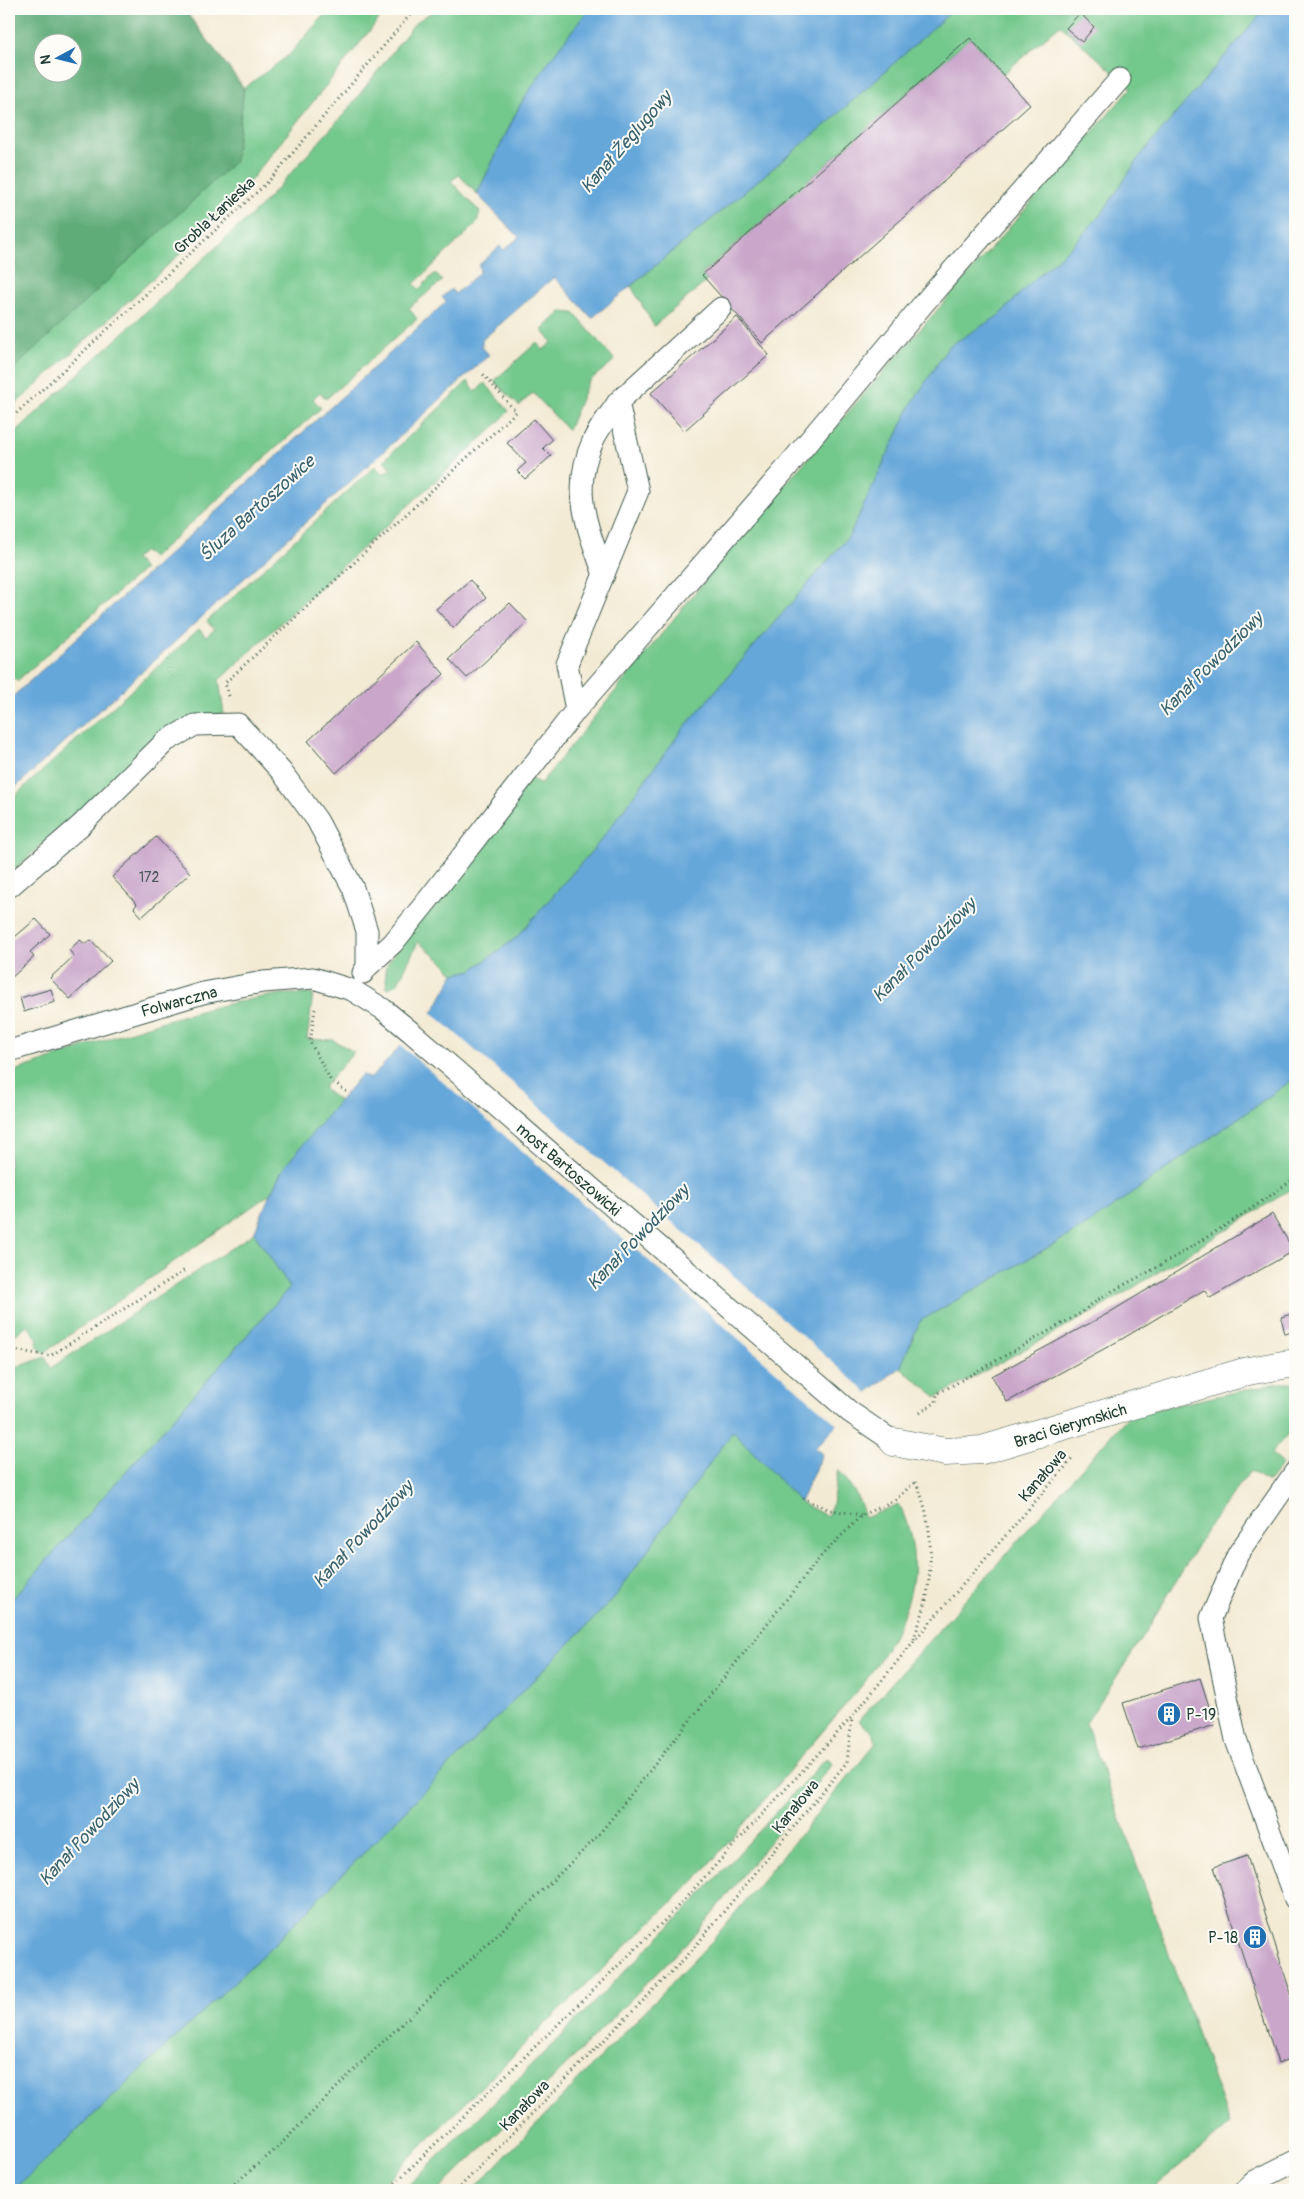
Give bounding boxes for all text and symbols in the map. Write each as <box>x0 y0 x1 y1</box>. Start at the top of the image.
north arrow <box>32 32 82 82</box>
text: N <box>37 54 55 65</box>
water label: Kanał Żeglugowy <box>576 85 679 198</box>
street label: Grobla Łanieska <box>170 173 260 259</box>
water label: Śluza Bartoszowice <box>195 449 322 566</box>
water label: Kanał Powodziowy <box>1155 606 1270 721</box>
house number: 172 <box>139 869 160 886</box>
water label: Kanał Powodziowy <box>868 892 983 1007</box>
street label: Folwarczna <box>139 982 220 1022</box>
street label: most Bartoszowicki <box>512 1119 625 1221</box>
water label: Kanał Powodziowy <box>582 1178 696 1295</box>
street label: Braci Gierymskich <box>1011 1399 1129 1453</box>
street label: Kanałowa <box>1014 1445 1071 1506</box>
water label: Kanał Powodziowy <box>308 1475 420 1592</box>
building icon: P-19 <box>1156 1701 1182 1727</box>
place label: P-19 <box>1186 1705 1216 1725</box>
water label: Kanał Powodziowy <box>34 1773 146 1890</box>
street label: Kanałowa <box>768 1776 824 1838</box>
building icon: P-18 <box>1242 1924 1268 1950</box>
place label: P-18 <box>1208 1928 1238 1948</box>
street label: Kanałowa <box>495 2076 554 2136</box>

